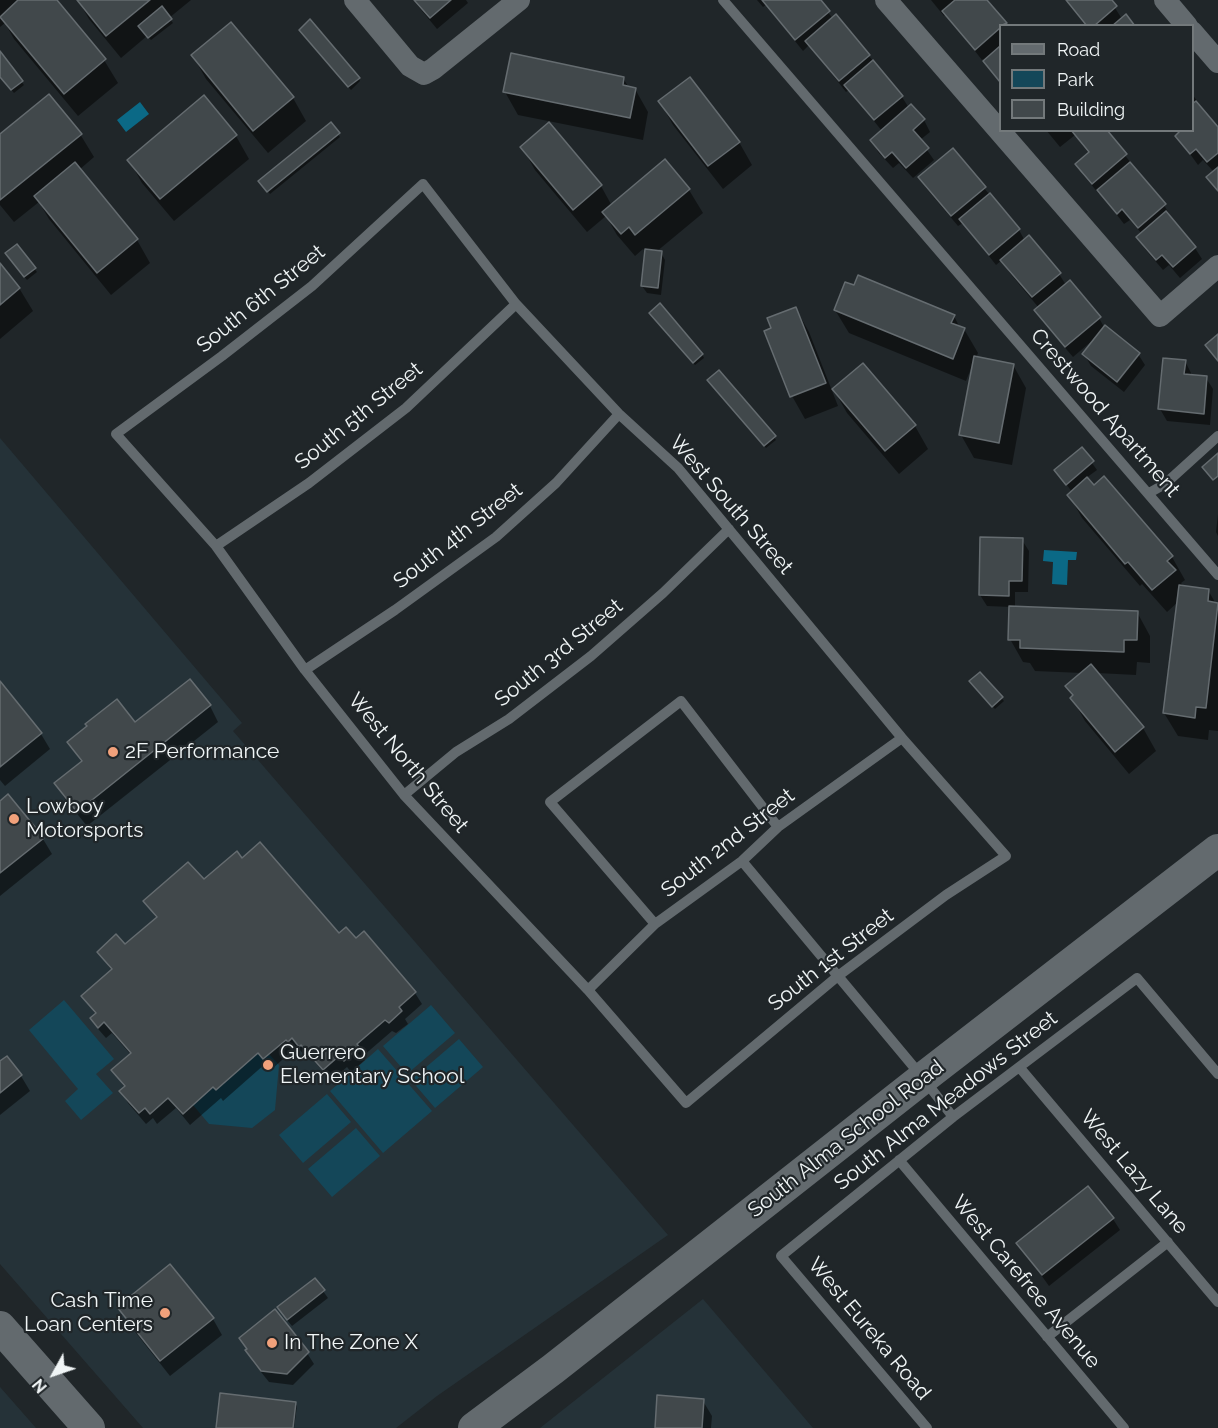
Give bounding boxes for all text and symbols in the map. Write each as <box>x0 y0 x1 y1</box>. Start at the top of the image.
legend <box>999 24 1194 132</box>
text: Road <box>1057 39 1100 60</box>
text: Park <box>1057 69 1094 90</box>
text: Building <box>1057 99 1125 120</box>
street label: South 6th Street <box>192 240 330 358</box>
street label: Crestwood Apartment <box>1025 324 1185 502</box>
street label: South 5th Street <box>290 357 428 475</box>
street label: West South Street <box>664 430 798 580</box>
street label: South 4th Street <box>389 478 527 594</box>
street label: South 3rd Street <box>490 594 628 712</box>
street label: West North Street <box>342 688 474 838</box>
place label: 2F Performance <box>125 739 279 765</box>
marker: 2F Performance <box>106 745 120 759</box>
street label: South 2nd Street <box>656 783 800 903</box>
place label: Lowboy Motorsports <box>26 794 143 844</box>
marker: Lowboy Motorsports <box>7 812 21 826</box>
street label: South 1st Street <box>763 903 899 1017</box>
street label: South Alma Meadows Street <box>829 1006 1063 1196</box>
place label: Guerrero Elementary School <box>280 1040 464 1090</box>
street label: South Alma School Road <box>743 1055 949 1223</box>
marker: Guerrero Elementary School <box>261 1058 275 1072</box>
street label: West Lazy Lane <box>1075 1105 1193 1239</box>
street label: West Carefree Avenue <box>946 1190 1106 1374</box>
street label: West Eureka Road <box>802 1253 936 1405</box>
place label: Cash Time Loan Centers <box>24 1288 153 1338</box>
marker: Cash Time Loan Centers <box>158 1306 172 1320</box>
place label: In The Zone X <box>284 1330 418 1356</box>
marker: In The Zone X <box>265 1336 279 1350</box>
north arrow <box>24 1344 84 1404</box>
text: N <box>29 1375 51 1397</box>

